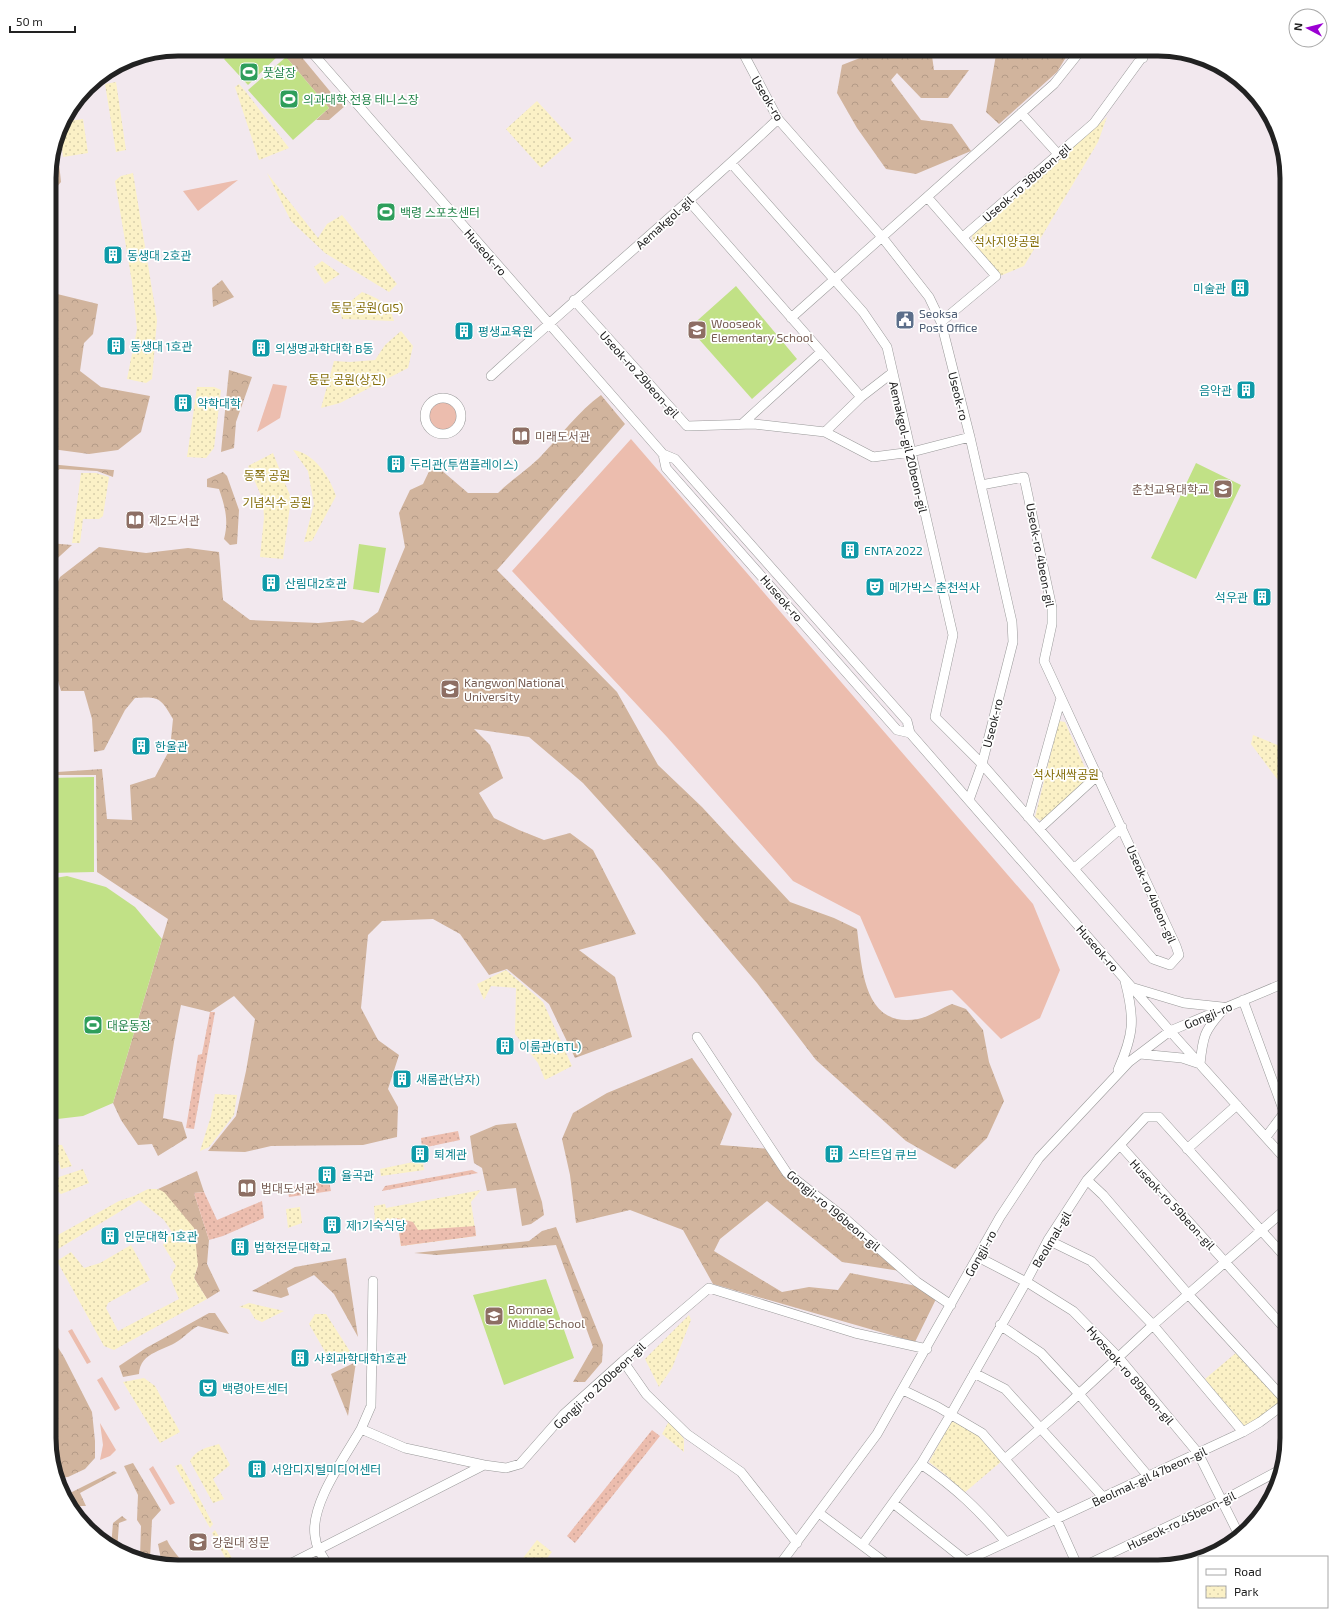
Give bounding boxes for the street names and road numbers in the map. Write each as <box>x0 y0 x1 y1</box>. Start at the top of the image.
street label: Useok-ro <box>749 73 787 123</box>
street label: Useok-ro 38beon-gil <box>979 140 1073 224</box>
street label: Aemakgol-gil <box>632 192 696 251</box>
street label: Huseok-ro <box>462 226 510 278</box>
street label: Useok-ro 29beon-gil <box>597 328 683 421</box>
street label: Useok-ro <box>946 370 972 422</box>
street label: Aemakgol-gil 20beon-gil <box>887 380 931 515</box>
street label: Useok-ro 4beon-gil <box>1024 502 1058 609</box>
street label: Huseok-ro <box>758 572 806 624</box>
street label: Useok-ro <box>979 697 1005 749</box>
street label: Useok-ro 4beon-gil <box>1124 843 1180 946</box>
street label: Huseok-ro <box>1074 922 1122 974</box>
street label: Gongji-ro <box>1182 999 1235 1032</box>
street label: Huseok-ro 59beon-gil <box>1127 1156 1219 1252</box>
street label: Gongji-ro 196beon-gil <box>784 1167 884 1254</box>
street label: Beolmal-gil <box>1029 1208 1074 1270</box>
street label: Gongji-ro <box>962 1227 999 1279</box>
street label: Hyoseok-ro 89beon-gil <box>1084 1323 1178 1427</box>
street label: Gongji-ro 200beon-gil <box>550 1339 649 1432</box>
street label: Beolmal-gil 47beon-gil <box>1089 1443 1209 1509</box>
street label: Huseok-ro 45beon-gil <box>1124 1487 1238 1552</box>

